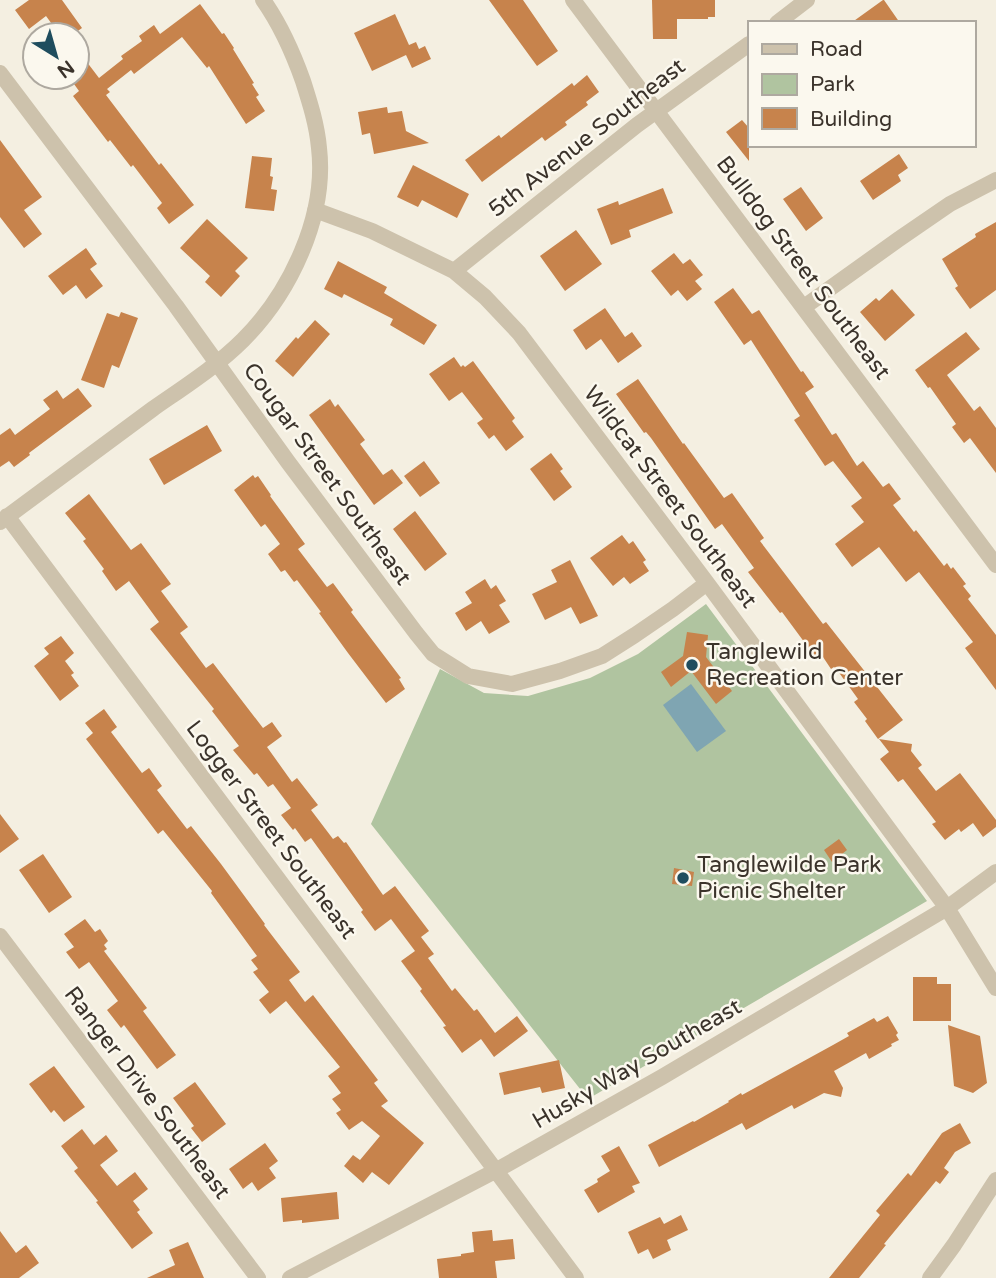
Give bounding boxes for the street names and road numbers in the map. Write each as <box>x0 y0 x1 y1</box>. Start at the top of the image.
street label: 5th Avenue Southeast <box>483 52 691 224</box>
street label: Bulldog Street Southeast <box>710 151 896 385</box>
street label: Cougar Street Southeast <box>237 357 417 591</box>
street label: Wildcat Street Southeast <box>577 380 763 614</box>
street label: Logger Street Southeast <box>180 715 362 945</box>
street label: Ranger Drive Southeast <box>58 981 236 1205</box>
street label: Husky Way Southeast <box>527 993 747 1135</box>

